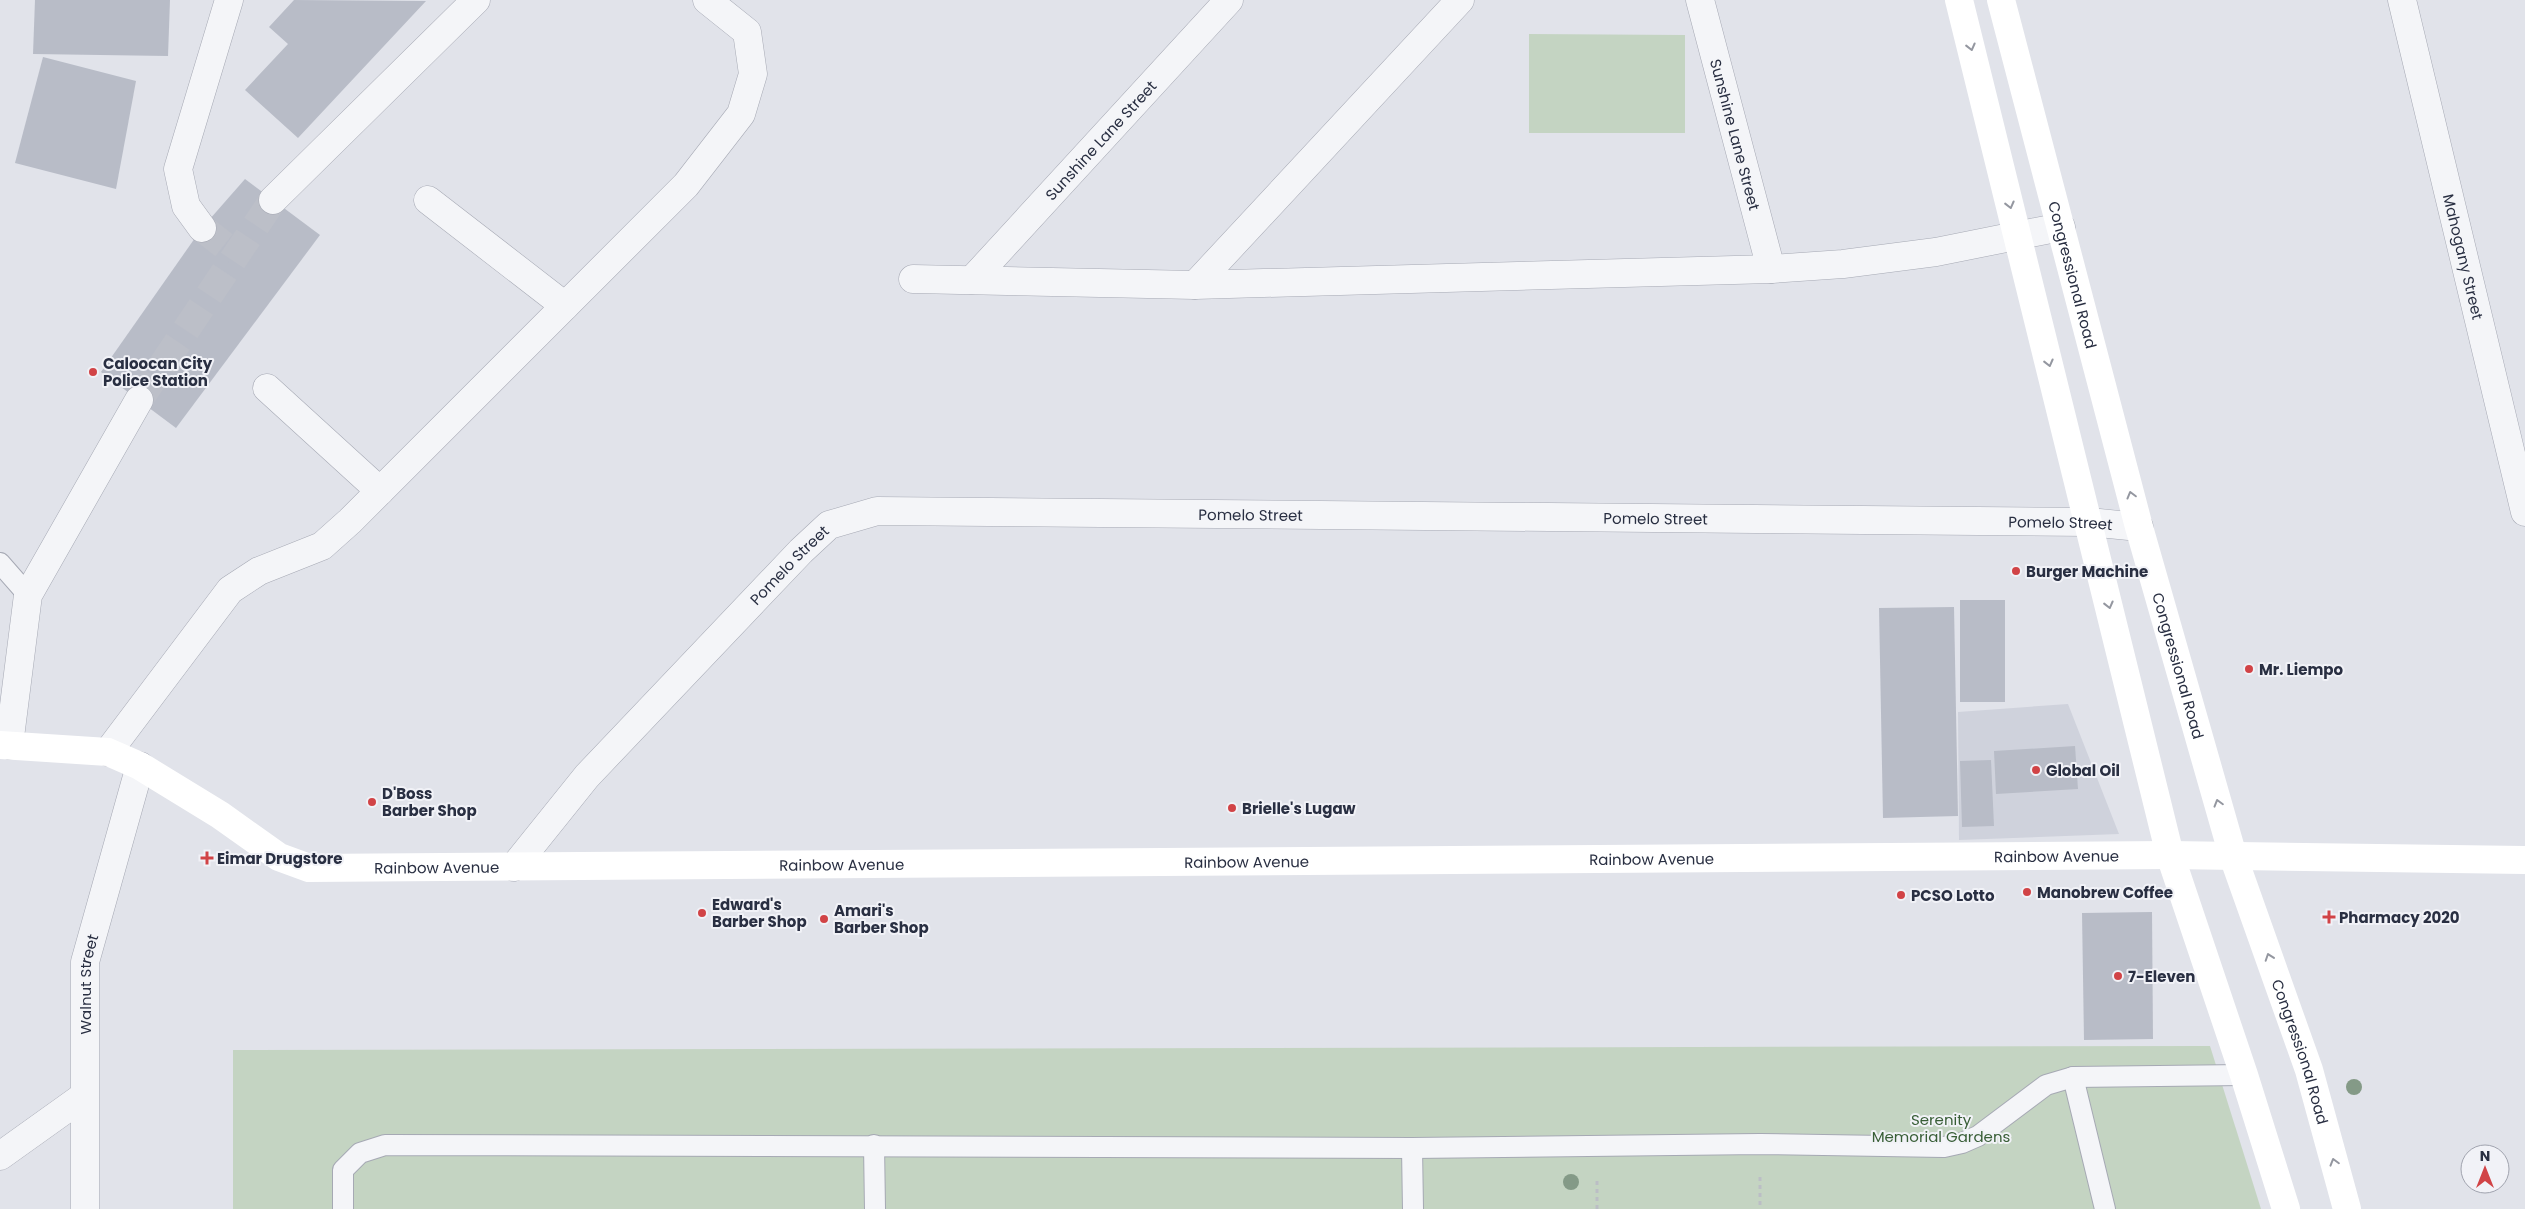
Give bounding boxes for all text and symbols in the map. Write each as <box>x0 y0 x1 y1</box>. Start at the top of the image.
one-way arrow <box>1965 43 1976 52</box>
street label: Sunshine Lane Street <box>1705 56 1765 212</box>
street label: Sunshine Lane Street <box>1040 76 1161 204</box>
street label: Mahogany Street <box>2438 192 2489 322</box>
street label: Congressional Road <box>2044 199 2102 351</box>
one-way arrow <box>2004 201 2015 210</box>
place label: Caloocan City Police Station <box>103 353 213 391</box>
one-way arrow <box>2043 358 2054 367</box>
marker: Caloocan City Police Station <box>87 366 99 378</box>
one-way arrow <box>2126 491 2137 500</box>
street label: Pomelo Street <box>1198 503 1303 525</box>
street label: Pomelo Street <box>1603 507 1708 529</box>
street label: Pomelo Street <box>2008 511 2114 535</box>
street label: Pomelo Street <box>745 520 833 609</box>
place label: Burger Machine <box>2026 561 2148 582</box>
marker: Burger Machine <box>2010 565 2022 577</box>
street label: Congressional Road <box>2148 590 2210 741</box>
one-way arrow <box>2103 601 2114 610</box>
place label: Mr. Liempo <box>2259 659 2343 680</box>
marker: Mr. Liempo <box>2243 663 2255 675</box>
place label: Global Oil <box>2046 760 2120 781</box>
marker: Global Oil <box>2030 764 2042 776</box>
place label: D'Boss Barber Shop <box>382 783 477 821</box>
marker: D'Boss Barber Shop <box>366 796 378 808</box>
place label: Brielle's Lugaw <box>1242 798 1356 819</box>
one-way arrow <box>2214 799 2224 808</box>
marker: Brielle's Lugaw <box>1226 802 1238 814</box>
street label: Rainbow Avenue <box>1994 845 2119 867</box>
place label: Eimar Drugstore <box>217 848 343 869</box>
street label: Rainbow Avenue <box>1589 848 1714 870</box>
street label: Rainbow Avenue <box>1184 851 1309 872</box>
marker: Eimar Drugstore <box>201 852 213 864</box>
street label: Rainbow Avenue <box>779 853 904 875</box>
street label: Rainbow Avenue <box>374 856 499 878</box>
place label: Manobrew Coffee <box>2037 882 2173 903</box>
place label: PCSO Lotto <box>1911 885 1995 906</box>
marker: Manobrew Coffee <box>2021 886 2033 898</box>
marker: PCSO Lotto <box>1895 889 1907 901</box>
place label: Edward's Barber Shop <box>712 894 807 932</box>
place label: Amari's Barber Shop <box>834 900 929 938</box>
marker: Edward's Barber Shop <box>696 907 708 919</box>
place label: Pharmacy 2020 <box>2339 907 2460 928</box>
marker: Pharmacy 2020 <box>2323 911 2335 923</box>
marker: Amari's Barber Shop <box>818 913 830 925</box>
street label: Walnut Street <box>75 932 103 1035</box>
one-way arrow <box>2265 954 2275 962</box>
place label: 7-Eleven <box>2128 966 2195 987</box>
marker: 7-Eleven <box>2112 970 2124 982</box>
street label: Congressional Road <box>2267 976 2334 1126</box>
park label: Serenity Memorial Gardens <box>1872 1109 2010 1147</box>
north arrow <box>2460 1144 2510 1194</box>
text: N <box>2480 1146 2490 1166</box>
one-way arrow <box>2330 1158 2340 1167</box>

